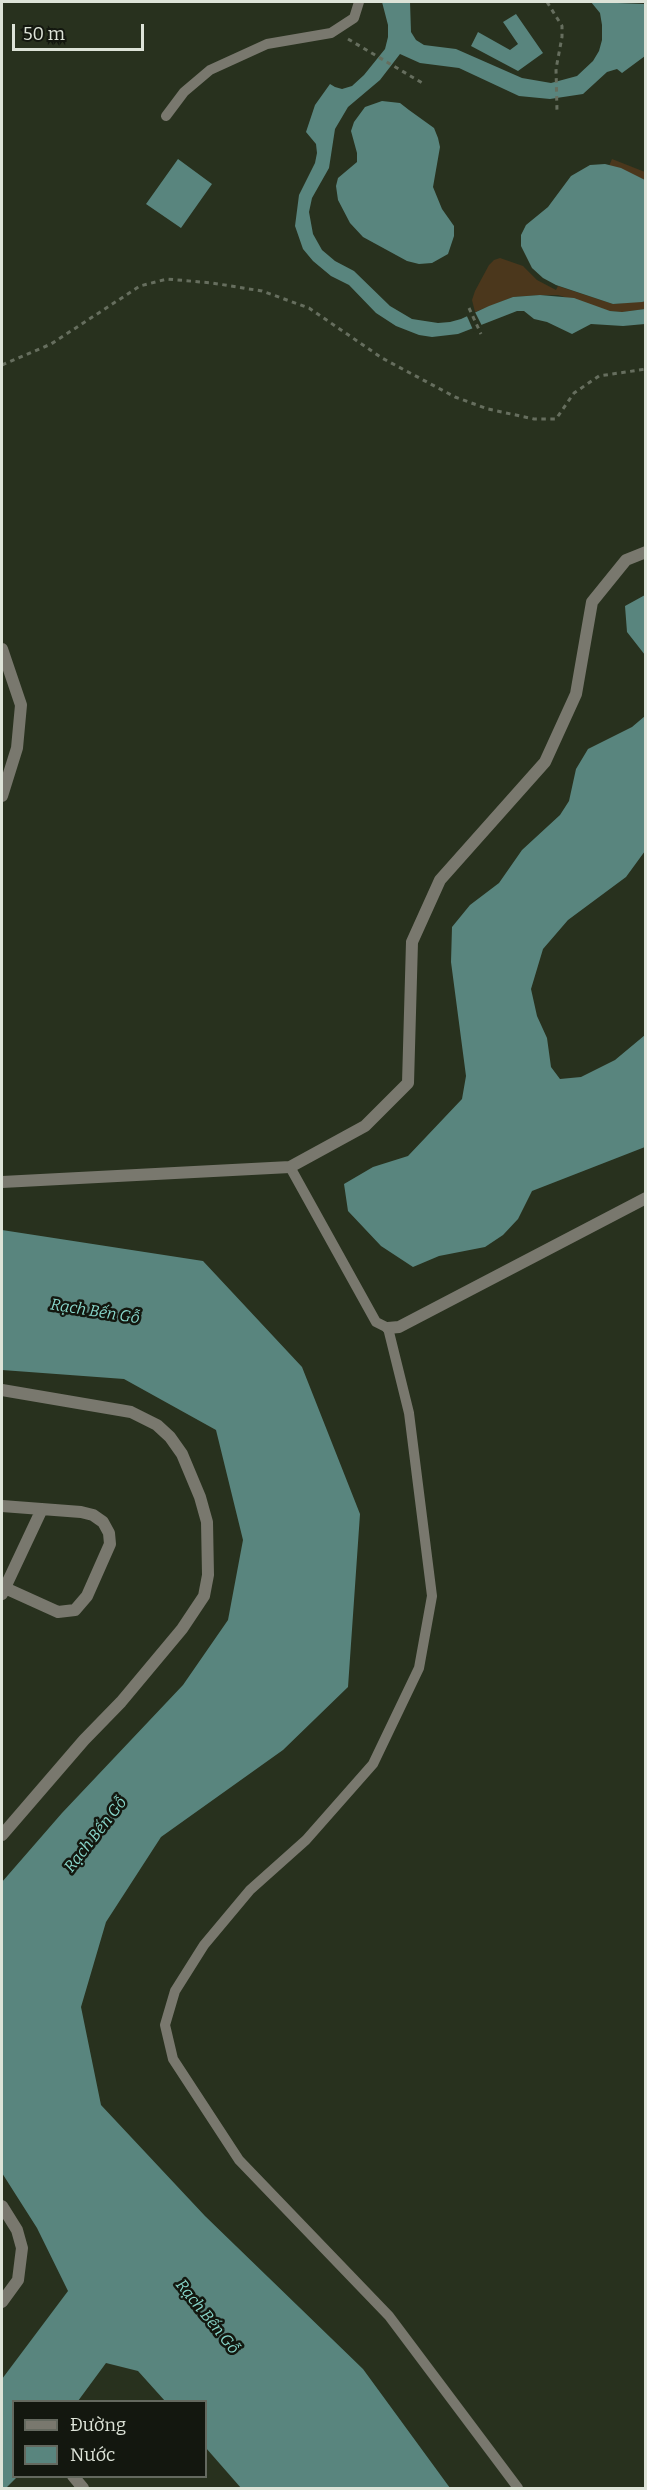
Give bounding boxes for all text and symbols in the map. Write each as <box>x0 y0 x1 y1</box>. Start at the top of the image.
scale bar <box>15 12 147 50</box>
text: 50 m <box>23 23 65 45</box>
water label: Rạch Bến Gỗ <box>49 1295 141 1329</box>
water label: Rạch Bến Gỗ <box>61 1794 131 1876</box>
water label: Rạch Bến Gỗ <box>171 2276 243 2358</box>
legend <box>12 2400 207 2478</box>
text: Đường <box>70 2414 126 2436</box>
text: Nước <box>70 2444 115 2466</box>

